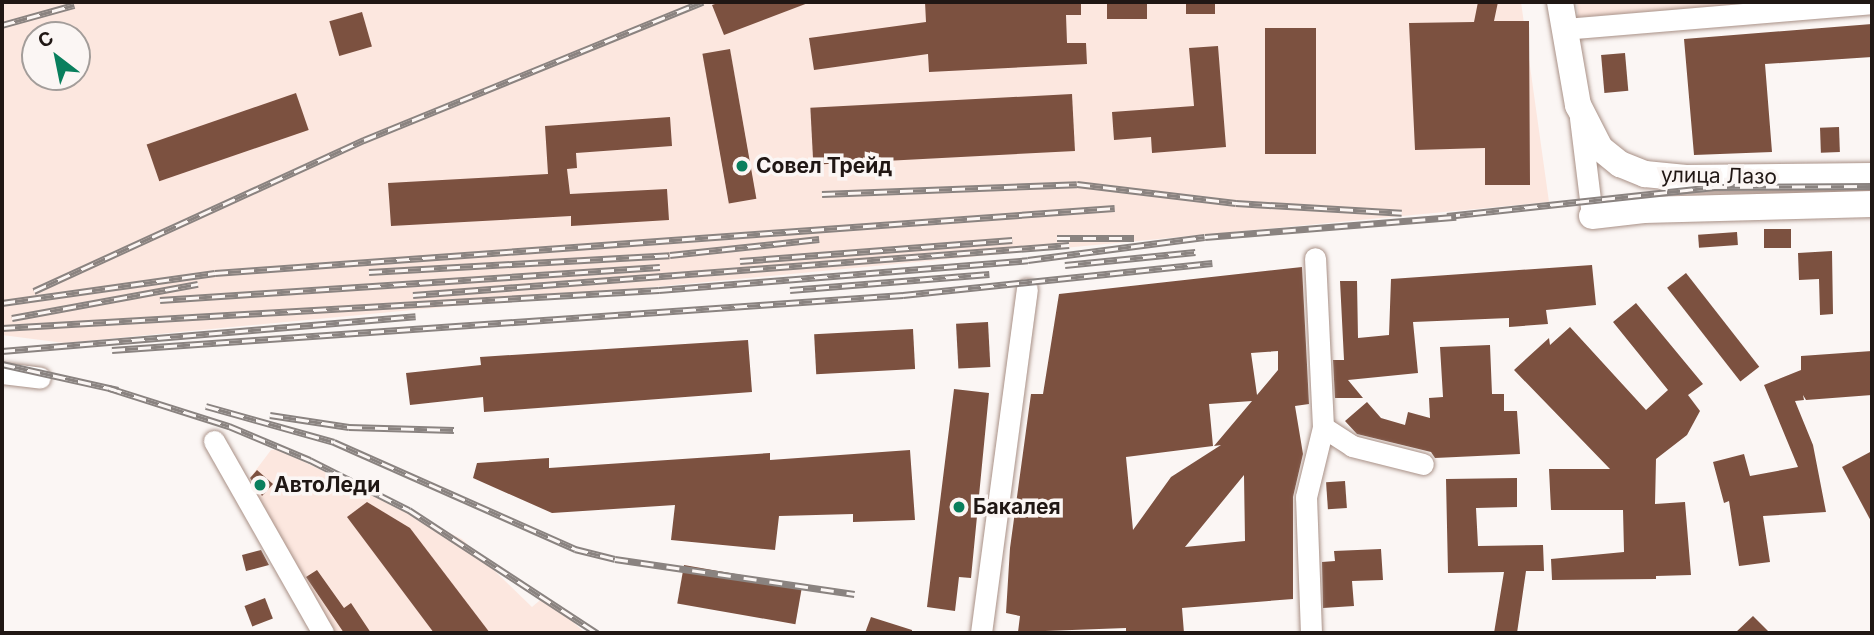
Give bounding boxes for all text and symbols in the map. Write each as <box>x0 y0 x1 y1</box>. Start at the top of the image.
north arrow <box>21 21 91 91</box>
text: С <box>34 26 58 53</box>
place label: Совел Трейд <box>756 153 892 179</box>
marker: Совел Трейд <box>734 158 750 174</box>
street label: улица Лазо <box>1661 162 1777 190</box>
place label: АвтоЛеди <box>274 472 380 498</box>
marker: АвтоЛеди <box>252 477 268 493</box>
place label: Бакалея <box>973 494 1061 520</box>
marker: Бакалея <box>951 499 967 515</box>

